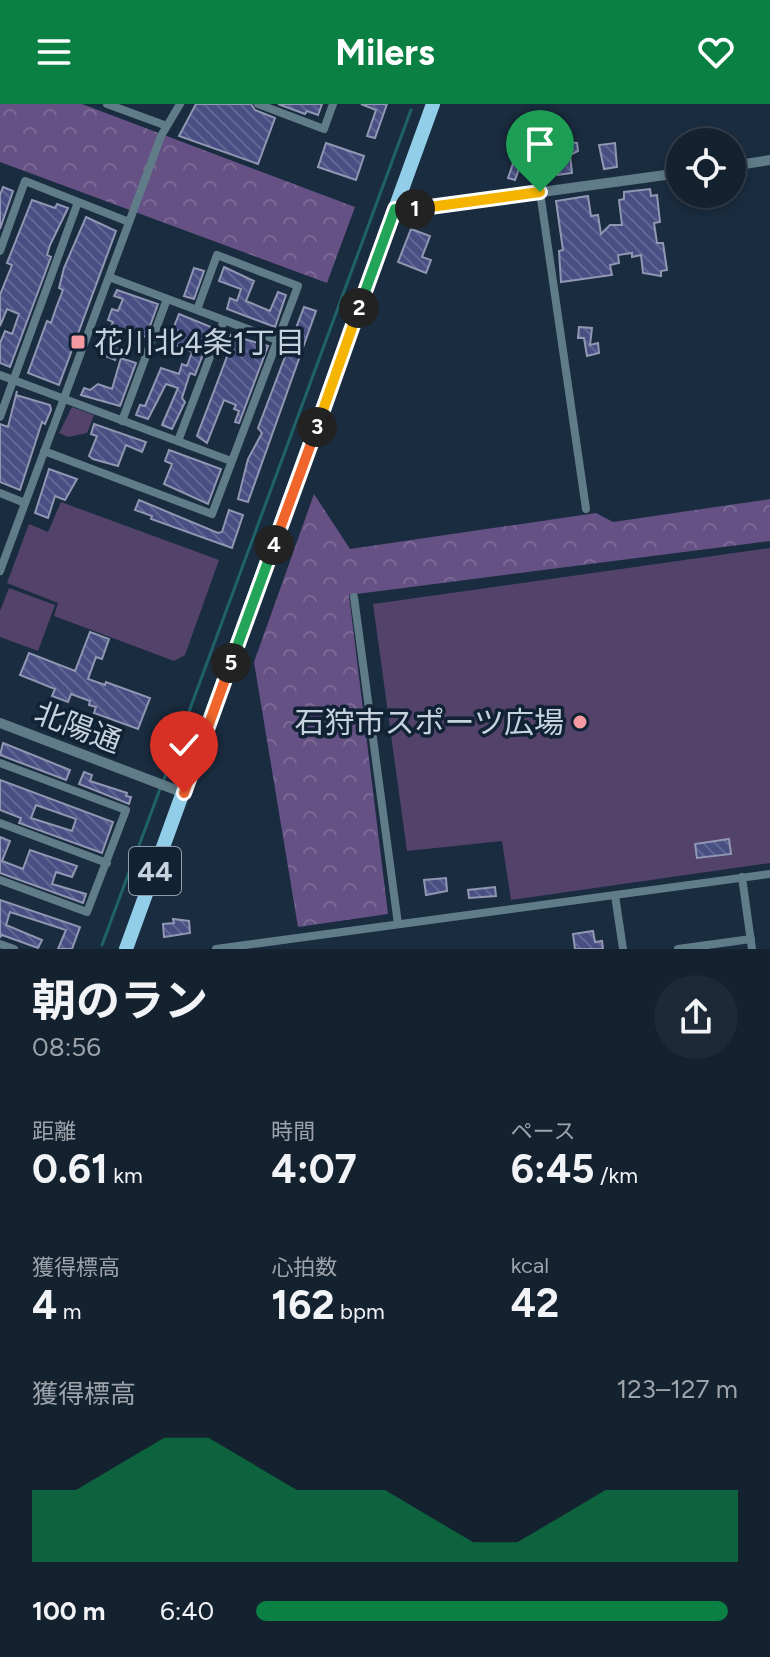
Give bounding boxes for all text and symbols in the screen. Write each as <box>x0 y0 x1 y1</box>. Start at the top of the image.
icon: menu <box>32 30 76 74</box>
icon: heart <box>694 30 738 74</box>
text: Milers <box>335 31 435 74</box>
pin <box>506 110 574 192</box>
icon: arrive <box>518 122 562 166</box>
map controls <box>666 128 746 208</box>
button: locate <box>666 128 746 208</box>
pin: 1 <box>395 189 435 229</box>
text: 1 <box>410 195 420 222</box>
pin: 2 <box>339 288 379 328</box>
text: 2 <box>353 294 365 321</box>
place label: 花川北4条1丁目 <box>94 324 305 361</box>
marker: 花川北4条1丁目 <box>69 333 87 351</box>
pin: 3 <box>297 407 337 447</box>
text: 3 <box>311 413 323 440</box>
pin: 4 <box>254 525 294 565</box>
text: 4 <box>267 531 281 558</box>
pin: 5 <box>211 643 251 683</box>
text: 5 <box>225 649 237 676</box>
street label: 北陽通 <box>29 694 127 760</box>
place label: 石狩市スポーツ広場 <box>295 704 564 741</box>
pin <box>150 711 218 793</box>
marker: 石狩市スポーツ広場 <box>571 713 589 731</box>
icon: check <box>162 723 206 767</box>
road number: 44 <box>129 847 181 895</box>
text: 朝のラン <box>32 974 208 1027</box>
button: share <box>654 975 738 1059</box>
text: 08:56 <box>32 1031 101 1063</box>
text: 距離 <box>32 1118 76 1145</box>
text: 時間 <box>271 1118 315 1145</box>
text: ペース <box>511 1118 576 1145</box>
text: 0.61 <box>32 1145 108 1193</box>
text: 4:07 <box>271 1145 357 1193</box>
text: 6:45 <box>511 1145 594 1193</box>
text: km <box>108 1162 143 1189</box>
text: /km <box>594 1162 638 1189</box>
text: kcal <box>511 1252 549 1279</box>
text: 獲得標高 <box>32 1254 120 1281</box>
text: 心拍数 <box>271 1254 337 1281</box>
text: 42 <box>511 1279 559 1327</box>
text: 4 <box>32 1281 57 1329</box>
text: 162 <box>271 1281 335 1329</box>
text: m <box>57 1298 81 1325</box>
text: bpm <box>335 1298 385 1325</box>
text: 123–127 m <box>617 1373 738 1405</box>
text: 獲得標高 <box>32 1378 136 1410</box>
text: 100 m <box>32 1595 106 1627</box>
text: 6:40 <box>160 1595 214 1627</box>

